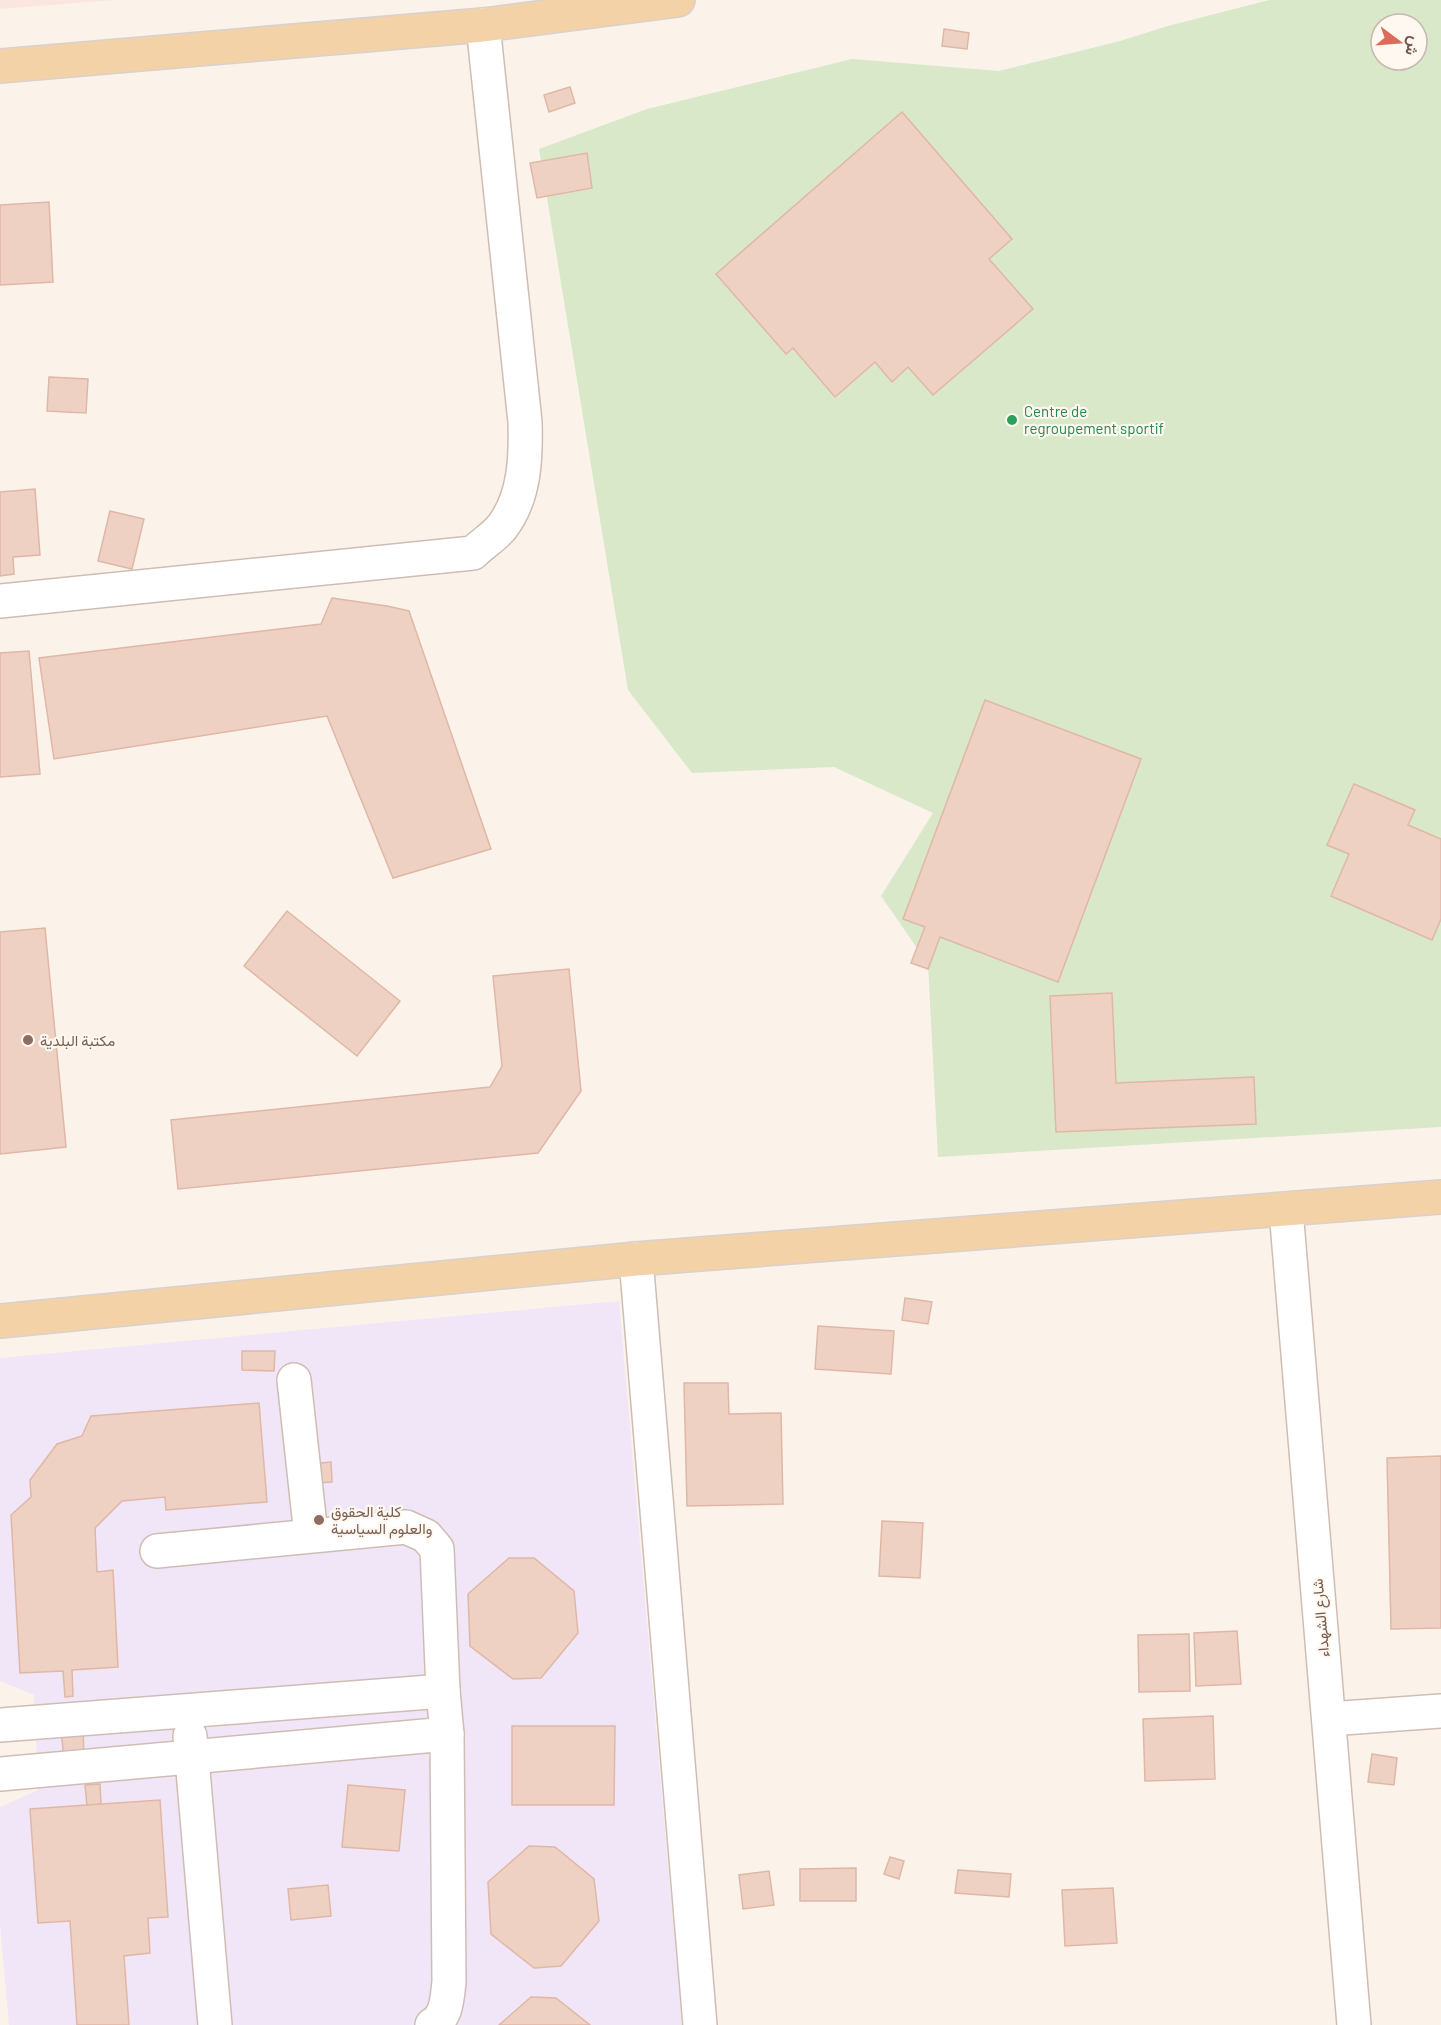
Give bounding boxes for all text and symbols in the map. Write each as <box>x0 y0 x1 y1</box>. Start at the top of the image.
north arrow <box>1369 12 1429 72</box>
text: ش <box>1401 34 1426 58</box>
place label: Centre de regroupement sportif <box>1024 402 1164 437</box>
marker: Centre de regroupement sportif <box>1005 413 1019 427</box>
place label: مكتبة البلدية <box>40 1031 115 1050</box>
marker: مكتبة البلدية <box>21 1033 35 1047</box>
place label: كلية الحقوق والعلوم السياسية <box>331 1502 432 1539</box>
marker: كلية الحقوق والعلوم السياسية <box>312 1513 326 1527</box>
street label: شارع الشهداء <box>1308 1578 1335 1658</box>

